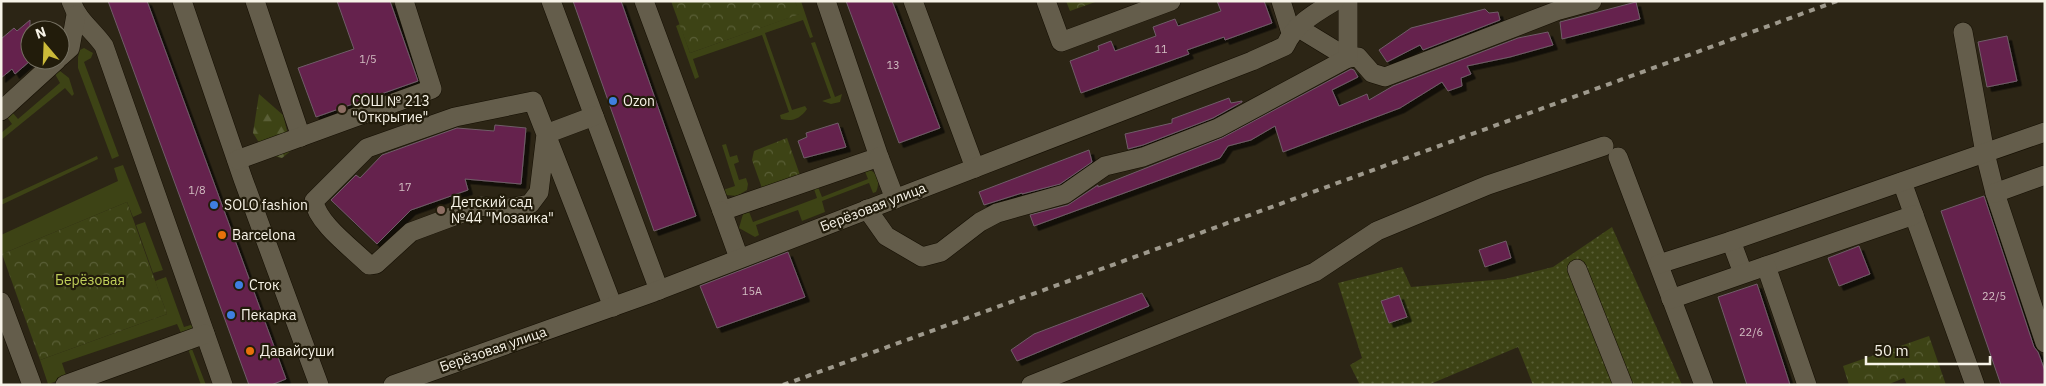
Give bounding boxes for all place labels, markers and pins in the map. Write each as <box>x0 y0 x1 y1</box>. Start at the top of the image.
place label: СОШ № 213 "Открытие" <box>352 92 430 126</box>
place label: Ozon <box>623 92 655 110</box>
marker: Ozon <box>607 95 619 107</box>
marker: СОШ № 213 "Открытие" <box>336 103 348 115</box>
place label: Детский сад №44 "Мозаика" <box>451 193 554 227</box>
place label: SOLO fashion <box>224 196 308 214</box>
marker: SOLO fashion <box>208 199 220 211</box>
marker: Детский сад №44 "Мозаика" <box>435 204 447 216</box>
place label: Barcelona <box>232 226 296 244</box>
marker: Barcelona <box>216 229 228 241</box>
place label: Сток <box>249 276 280 294</box>
marker: Сток <box>233 279 245 291</box>
place label: Пекарка <box>241 306 297 324</box>
marker: Пекарка <box>225 309 237 321</box>
place label: Давайсуши <box>260 342 334 360</box>
marker: Давайсуши <box>244 345 256 357</box>

